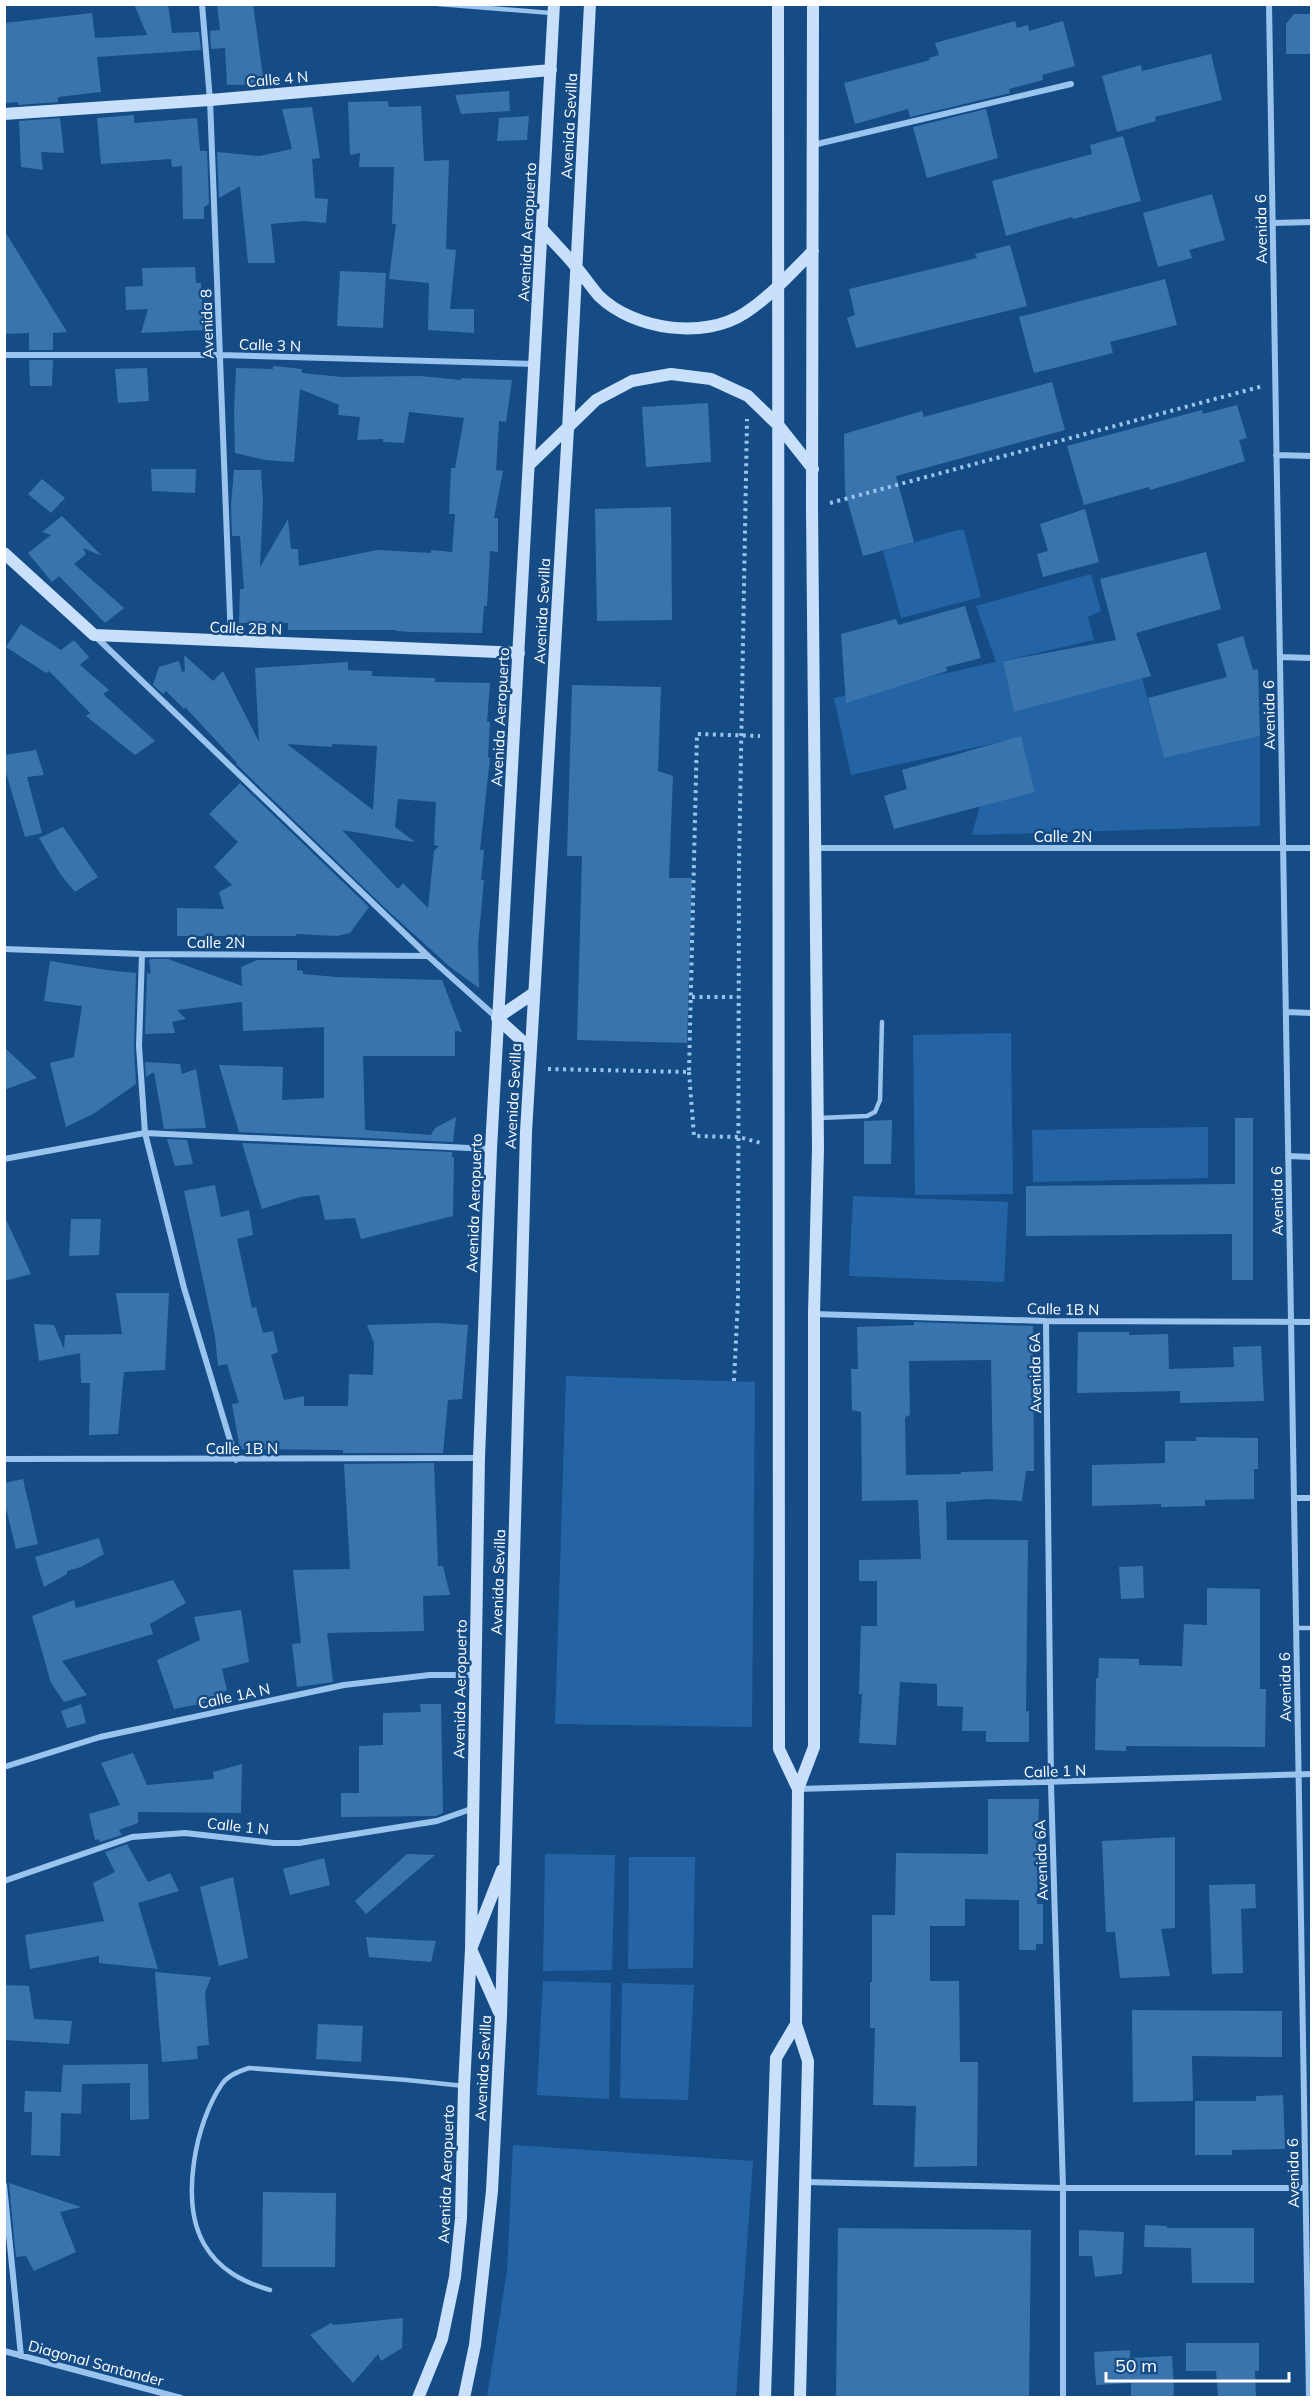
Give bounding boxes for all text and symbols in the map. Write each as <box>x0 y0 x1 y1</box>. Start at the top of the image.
street label: Calle 4 N <box>245 67 309 91</box>
street label: Avenida Sevilla <box>557 73 581 179</box>
street label: Avenida Aeropuerto <box>514 162 540 302</box>
street label: Avenida 6 <box>1251 194 1271 264</box>
street label: Avenida 8 <box>196 289 218 359</box>
street label: Calle 3 N <box>239 334 301 356</box>
street label: Avenida Sevilla <box>530 558 554 664</box>
street label: Calle 2B N <box>209 617 283 639</box>
street label: Avenida Aeropuerto <box>487 647 513 787</box>
street label: Avenida 6 <box>1259 680 1279 750</box>
street label: Calle 2N <box>1034 827 1092 846</box>
street label: Calle 2N <box>187 933 245 952</box>
street label: Avenida Sevilla <box>501 1043 525 1149</box>
street label: Avenida Aeropuerto <box>462 1133 486 1273</box>
street label: Avenida 6 <box>1267 1166 1287 1236</box>
street label: Calle 1B N <box>1027 1299 1099 1319</box>
street label: Avenida 6A <box>1025 1332 1045 1414</box>
street label: Calle 1B N <box>206 1439 278 1458</box>
street label: Avenida Sevilla <box>487 1529 509 1635</box>
street label: Avenida Aeropuerto <box>449 1619 471 1759</box>
street label: Avenida 6 <box>1275 1652 1295 1722</box>
street label: Calle 1A N <box>196 1679 272 1713</box>
street label: Calle 1 N <box>1024 1760 1086 1782</box>
street label: Calle 1 N <box>206 1813 270 1839</box>
street label: Avenida 6A <box>1030 1819 1052 1901</box>
street label: Avenida Sevilla <box>471 2015 495 2121</box>
street label: Avenida Aeropuerto <box>434 2104 458 2244</box>
street label: Avenida 6 <box>1283 2138 1303 2208</box>
street label: Diagonal Santander <box>26 2336 166 2390</box>
scale bar <box>1106 2345 1289 2383</box>
text: 50 m <box>1115 2354 1157 2377</box>

